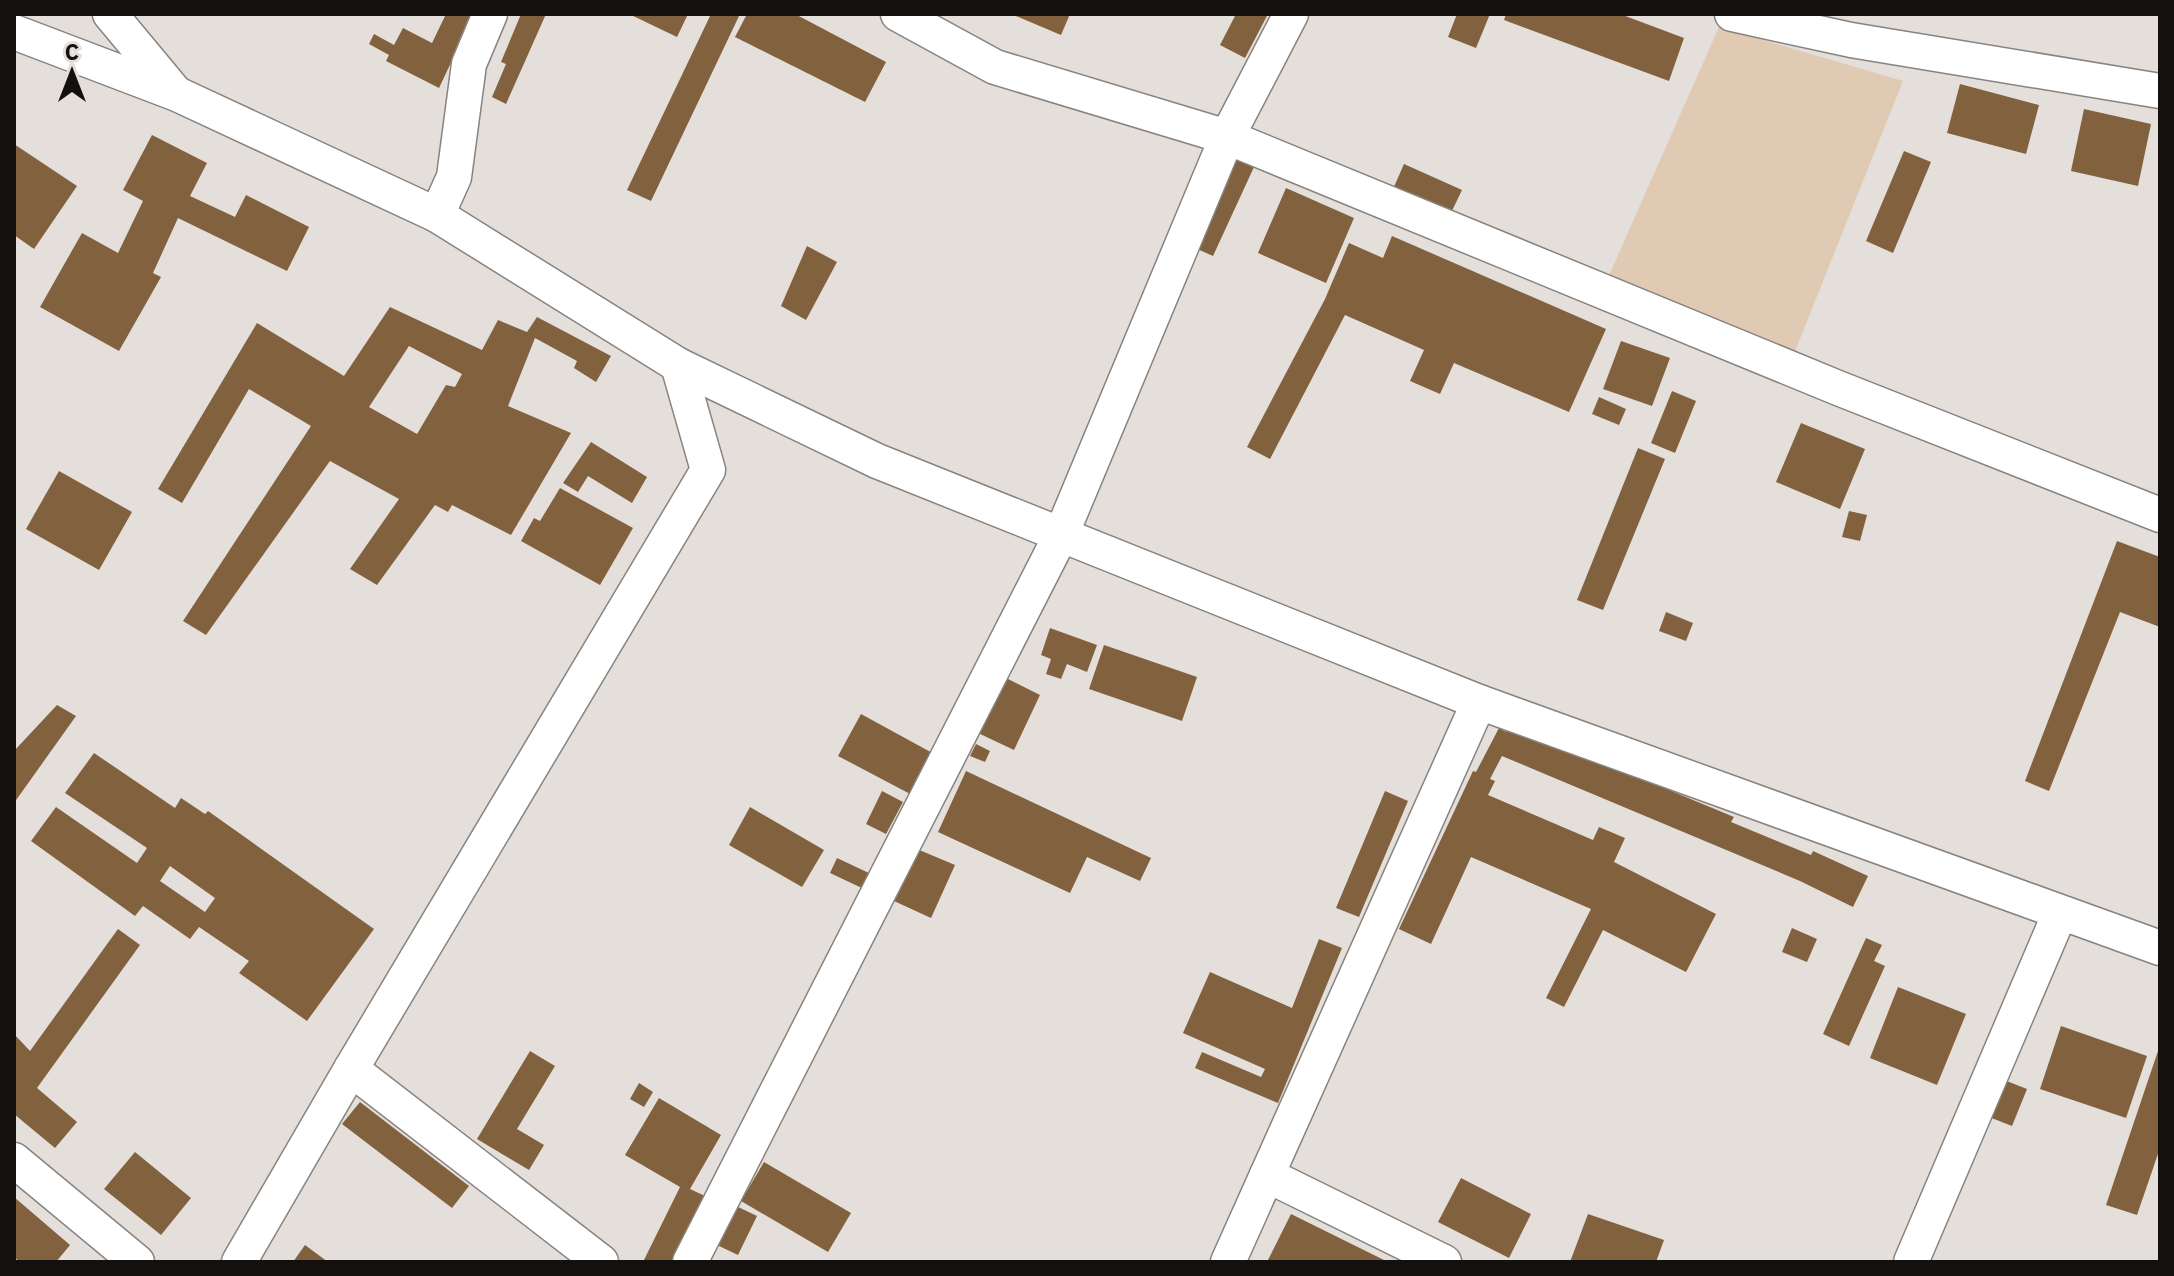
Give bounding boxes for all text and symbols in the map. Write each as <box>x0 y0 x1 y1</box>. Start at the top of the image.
north arrow <box>32 32 112 112</box>
text: С <box>65 37 79 66</box>

